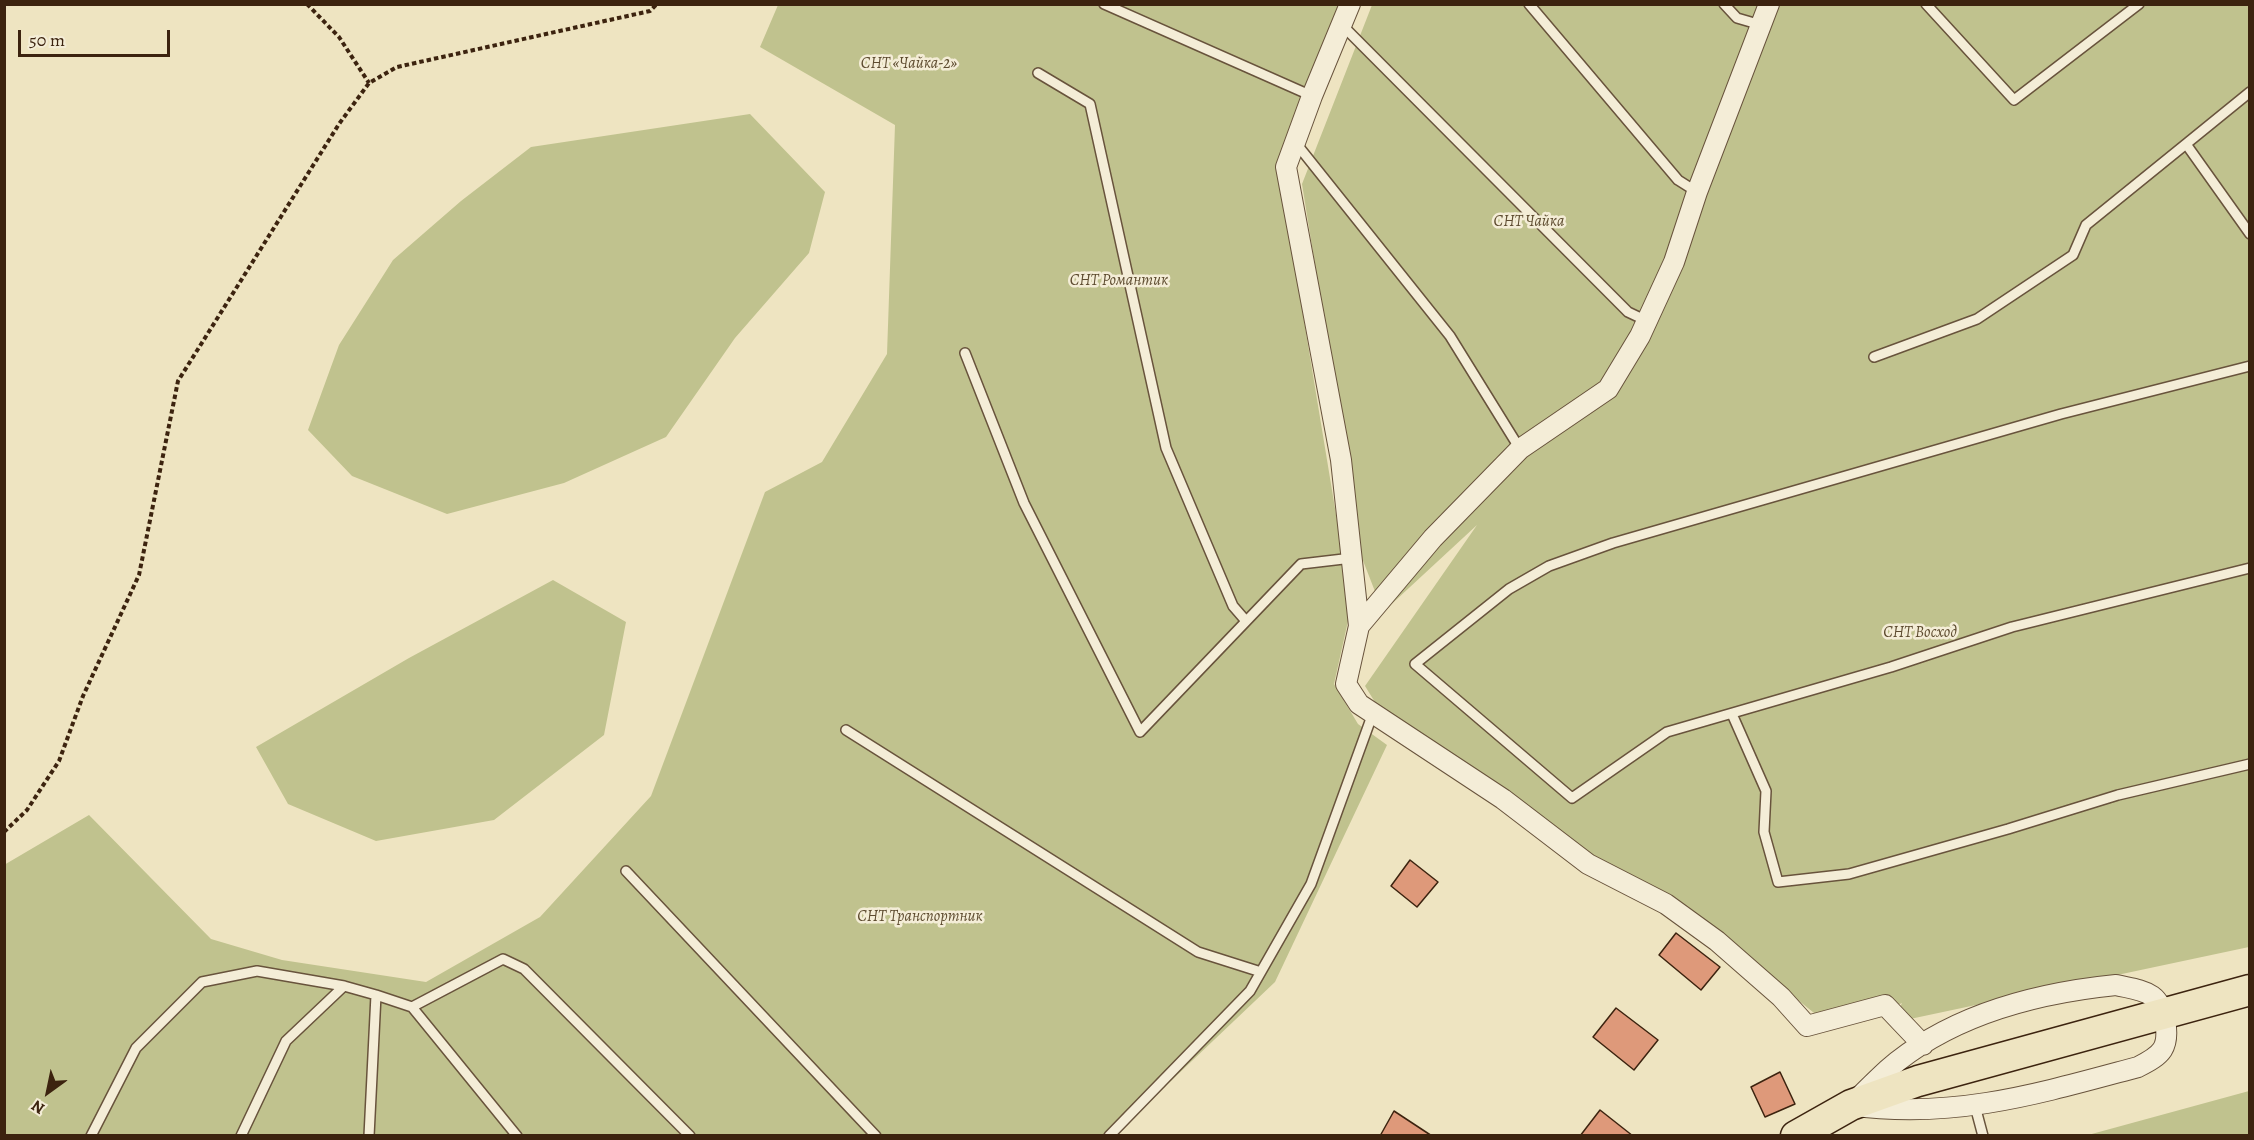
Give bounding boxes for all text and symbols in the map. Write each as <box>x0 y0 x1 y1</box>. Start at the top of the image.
scale bar <box>21 18 172 56</box>
text: 50 m <box>29 28 65 52</box>
park label: СНТ «Чайка-2» <box>861 54 957 74</box>
park label: СНТ Чайка <box>1494 212 1564 232</box>
park label: СНТ Романтик <box>1070 271 1168 291</box>
park label: СНТ Восход <box>1883 623 1957 643</box>
park label: СНТ Транспортник <box>857 907 983 927</box>
north arrow <box>18 1062 78 1122</box>
text: N <box>27 1095 49 1119</box>

